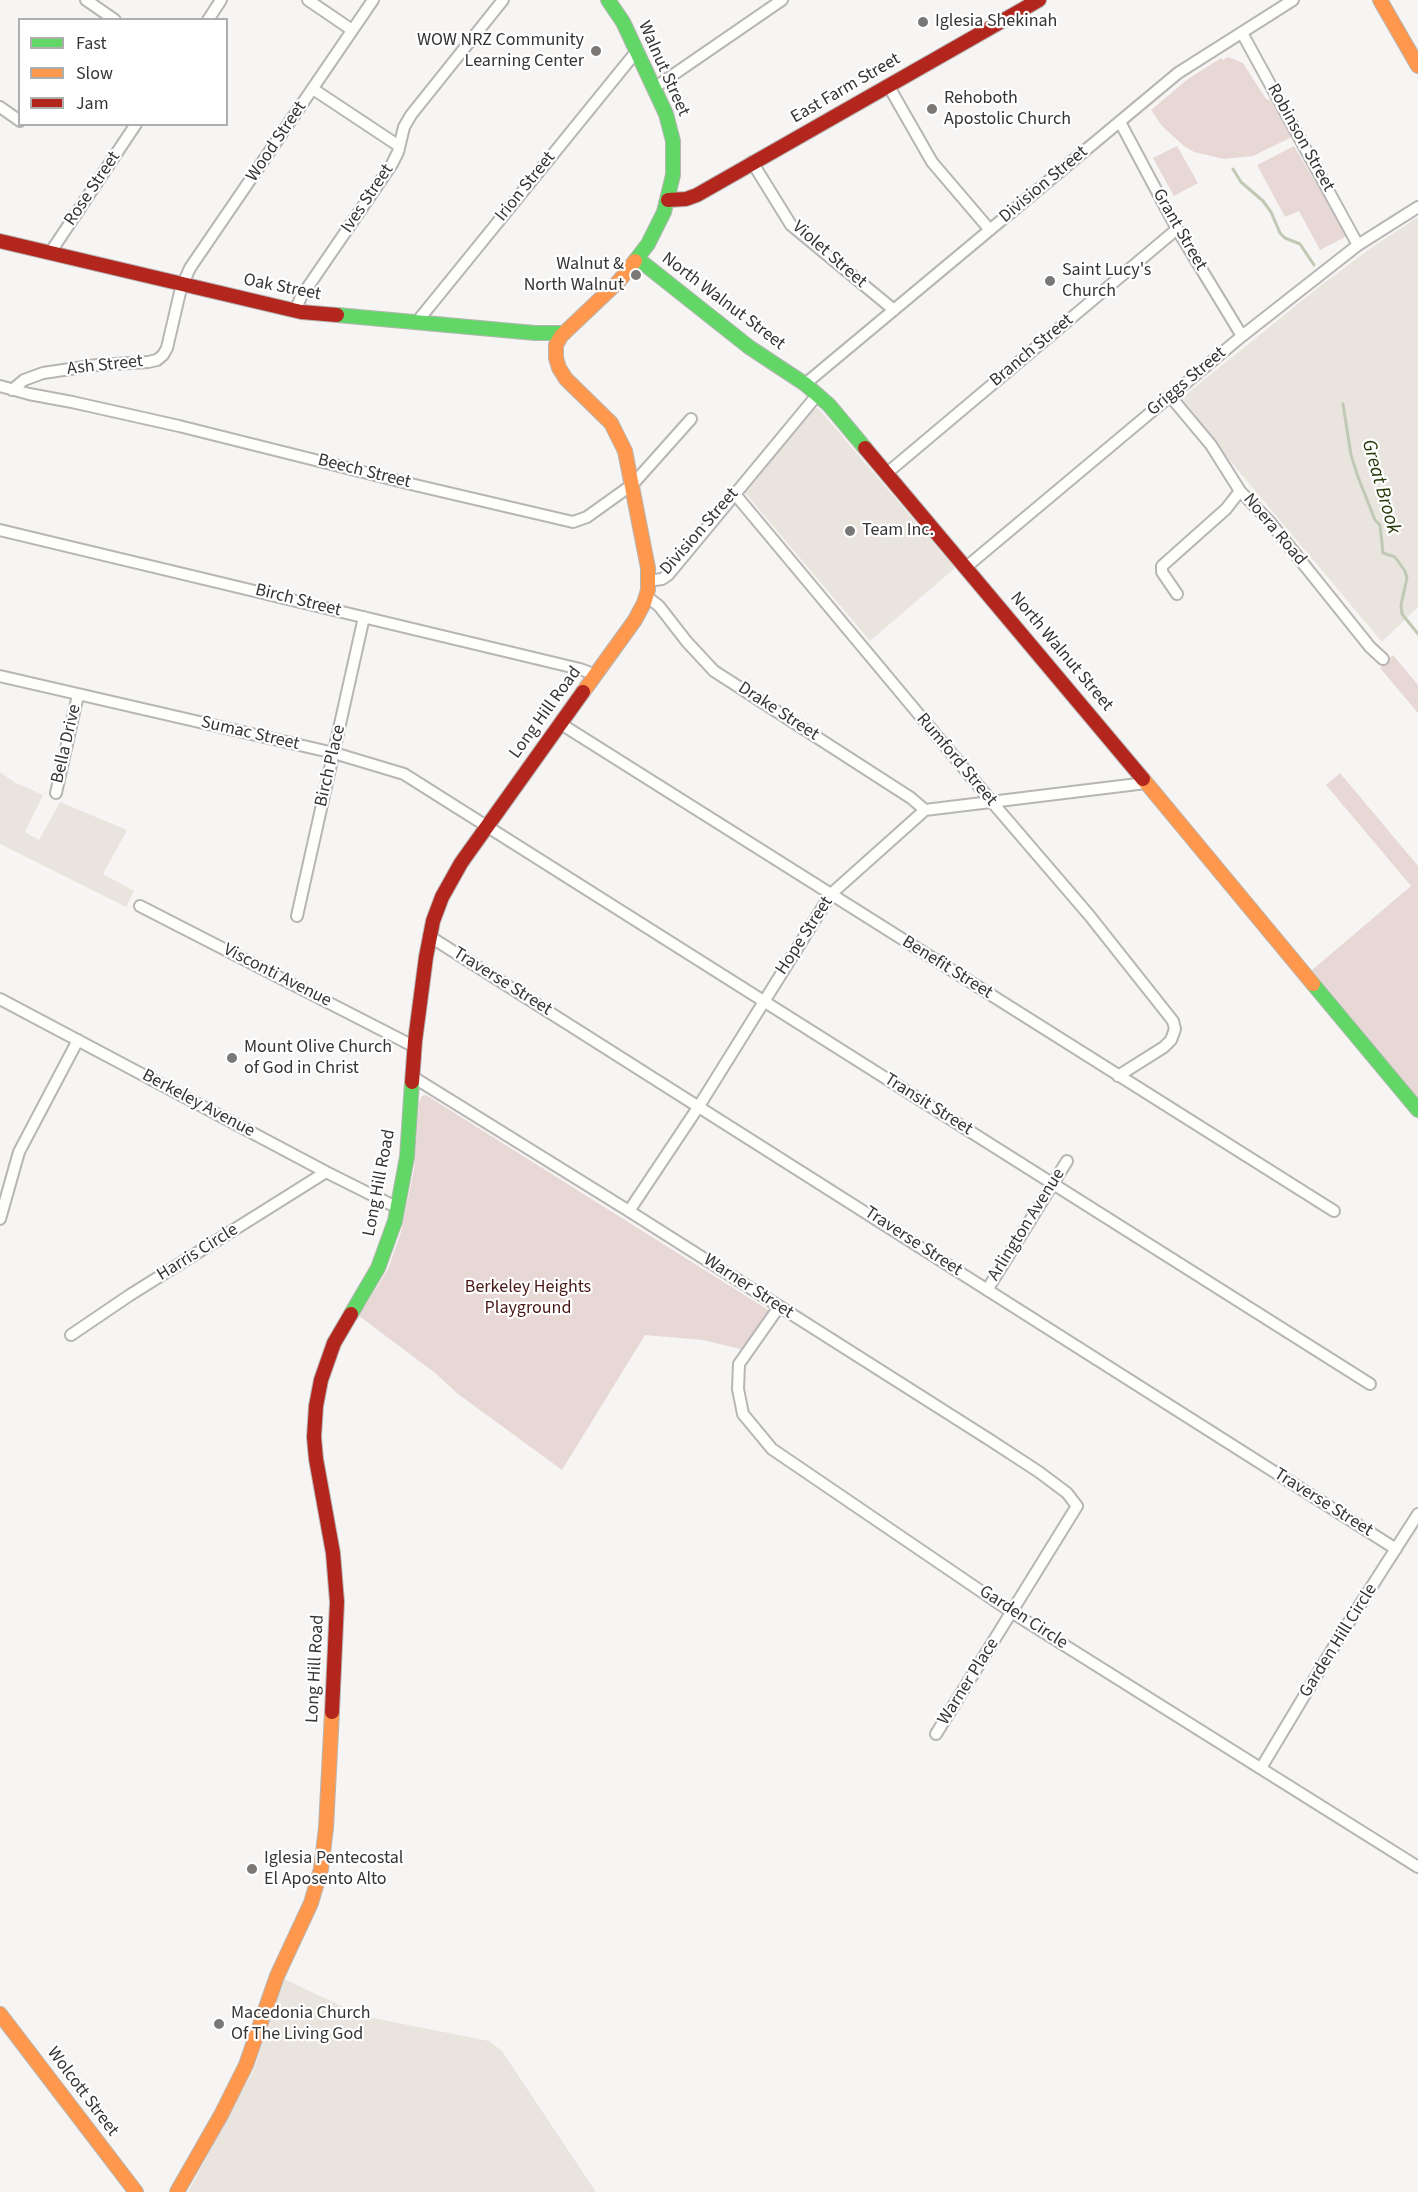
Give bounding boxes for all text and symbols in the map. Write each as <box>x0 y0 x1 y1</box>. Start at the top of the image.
place label: Iglesia Shekinah <box>935 11 1057 33</box>
marker: Iglesia Shekinah <box>916 15 930 29</box>
legend <box>18 18 228 126</box>
street label: Walnut Street <box>632 18 694 120</box>
place label: WOW NRZ Community Learning Center <box>417 30 584 72</box>
text: Fast <box>76 31 107 56</box>
marker: WOW NRZ Community Learning Center <box>589 44 603 58</box>
street label: East Farm Street <box>787 49 905 129</box>
text: Slow <box>76 61 113 86</box>
street label: Robinson Street <box>1261 80 1339 196</box>
place label: Rehoboth Apostolic Church <box>944 88 1071 130</box>
text: Jam <box>76 91 109 116</box>
street label: Wood Street <box>242 98 312 186</box>
marker: Rehoboth Apostolic Church <box>925 102 939 116</box>
street label: Division Street <box>995 142 1093 228</box>
street label: Rose Street <box>60 148 126 230</box>
street label: Irion Street <box>491 148 561 226</box>
street label: Ives Street <box>337 161 399 237</box>
street label: Grant Street <box>1147 185 1211 275</box>
street label: Violet Street <box>787 217 871 293</box>
street label: North Walnut Street <box>657 249 789 355</box>
place label: Walnut & North Walnut <box>524 254 624 296</box>
place label: Saint Lucy's Church <box>1062 260 1151 302</box>
marker: Walnut & North Walnut <box>629 268 643 282</box>
street label: Oak Street <box>241 270 323 306</box>
marker: Saint Lucy's Church <box>1043 274 1057 288</box>
street label: Branch Street <box>986 310 1078 392</box>
street label: Griggs Street <box>1143 343 1231 421</box>
street label: Ash Street <box>66 351 144 381</box>
water label: Great Brook <box>1355 437 1405 537</box>
street label: Beech Street <box>315 450 413 494</box>
street label: Division Street <box>656 484 744 580</box>
street label: Noera Road <box>1238 490 1310 570</box>
place label: Team Inc. <box>862 520 934 542</box>
marker: Team Inc. <box>843 524 857 538</box>
street label: Birch Street <box>253 580 343 622</box>
street label: North Walnut Street <box>1005 588 1117 716</box>
street label: Long Hill Road <box>505 663 587 763</box>
street label: Drake Street <box>733 678 823 746</box>
street label: Bella Drive <box>47 702 87 786</box>
street label: Rumford Street <box>911 709 1001 811</box>
street label: Sumac Street <box>199 712 301 756</box>
street label: Birch Place <box>311 723 351 809</box>
street label: Hope Street <box>772 893 838 979</box>
street label: Benefit Street <box>898 932 996 1004</box>
street label: Visconti Avenue <box>219 940 335 1012</box>
street label: Traverse Street <box>449 943 555 1021</box>
place label: Mount Olive Church of God in Christ <box>244 1037 392 1080</box>
marker: Mount Olive Church of God in Christ <box>225 1051 239 1065</box>
street label: Berkeley Avenue <box>138 1065 258 1143</box>
street label: Transit Street <box>880 1069 976 1141</box>
street label: Long Hill Road <box>359 1128 401 1238</box>
street label: Arlington Avenue <box>984 1165 1070 1285</box>
street label: Traverse Street <box>860 1202 966 1282</box>
street label: Harris Circle <box>154 1220 242 1286</box>
street label: Warner Street <box>699 1250 797 1324</box>
park label: Berkeley Heights Playground <box>465 1277 591 1320</box>
street label: Traverse Street <box>1270 1464 1376 1542</box>
street label: Garden Hill Circle <box>1295 1580 1383 1702</box>
street label: Garden Circle <box>975 1581 1071 1655</box>
street label: Long Hill Road <box>302 1614 330 1724</box>
street label: Warner Place <box>934 1635 1004 1729</box>
place label: Iglesia Pentecostal El Aposento Alto <box>264 1848 403 1890</box>
marker: Iglesia Pentecostal El Aposento Alto <box>245 1862 259 1876</box>
place label: Macedonia Church Of The Living God <box>231 2003 371 2046</box>
marker: Macedonia Church Of The Living God <box>212 2017 226 2031</box>
street label: Wolcott Street <box>41 2043 123 2141</box>

